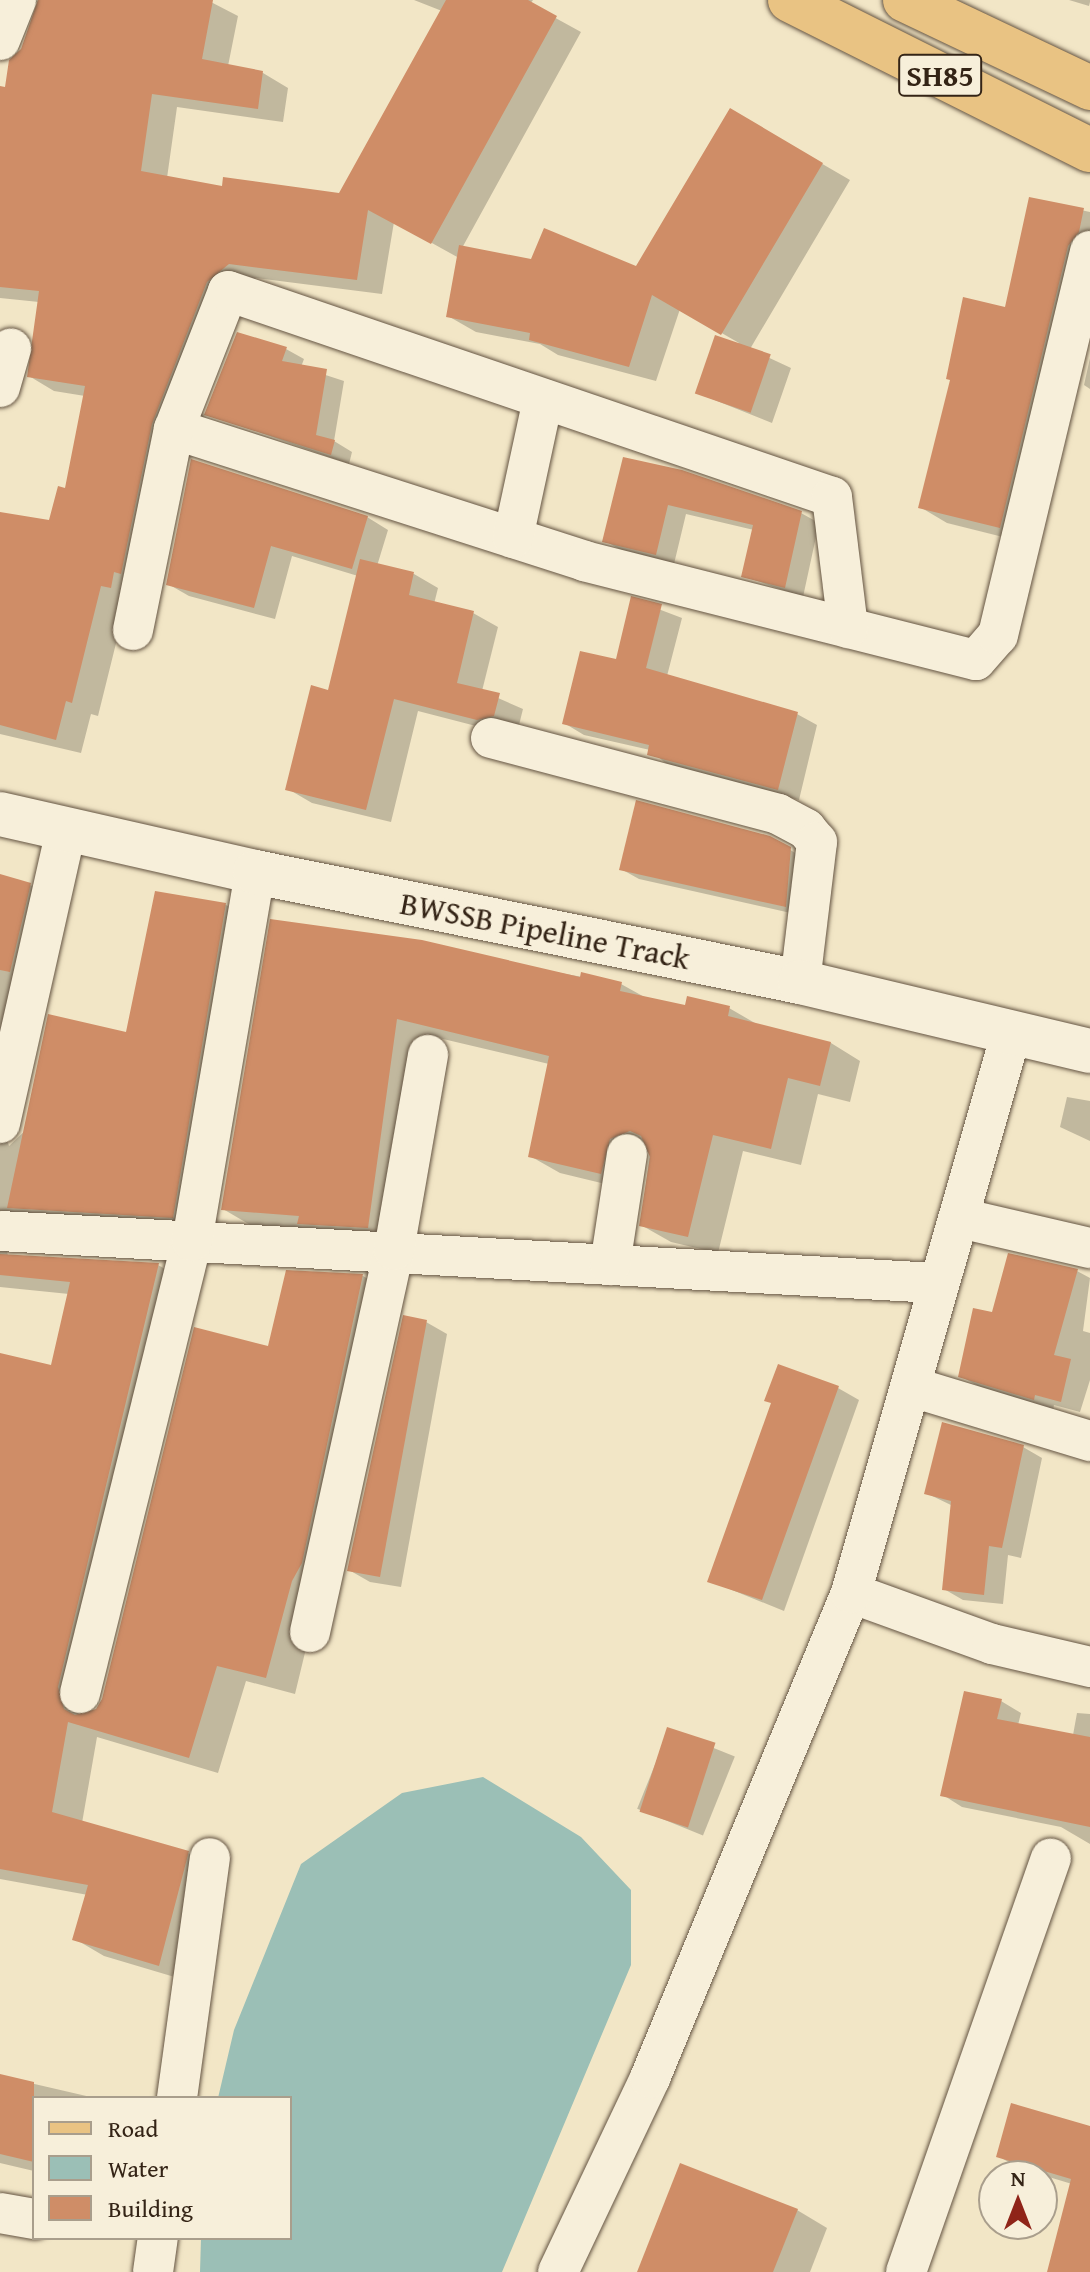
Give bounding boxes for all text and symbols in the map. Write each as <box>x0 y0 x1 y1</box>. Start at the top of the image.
road number: SH85 <box>898 49 982 101</box>
street label: BWSSB Pipeline Track <box>397 884 693 978</box>
legend <box>32 2096 292 2240</box>
text: Road <box>108 2111 158 2146</box>
text: Water <box>108 2151 168 2186</box>
north arrow <box>978 2160 1058 2240</box>
text: N <box>1011 2162 1025 2194</box>
text: Building <box>108 2191 193 2226</box>

